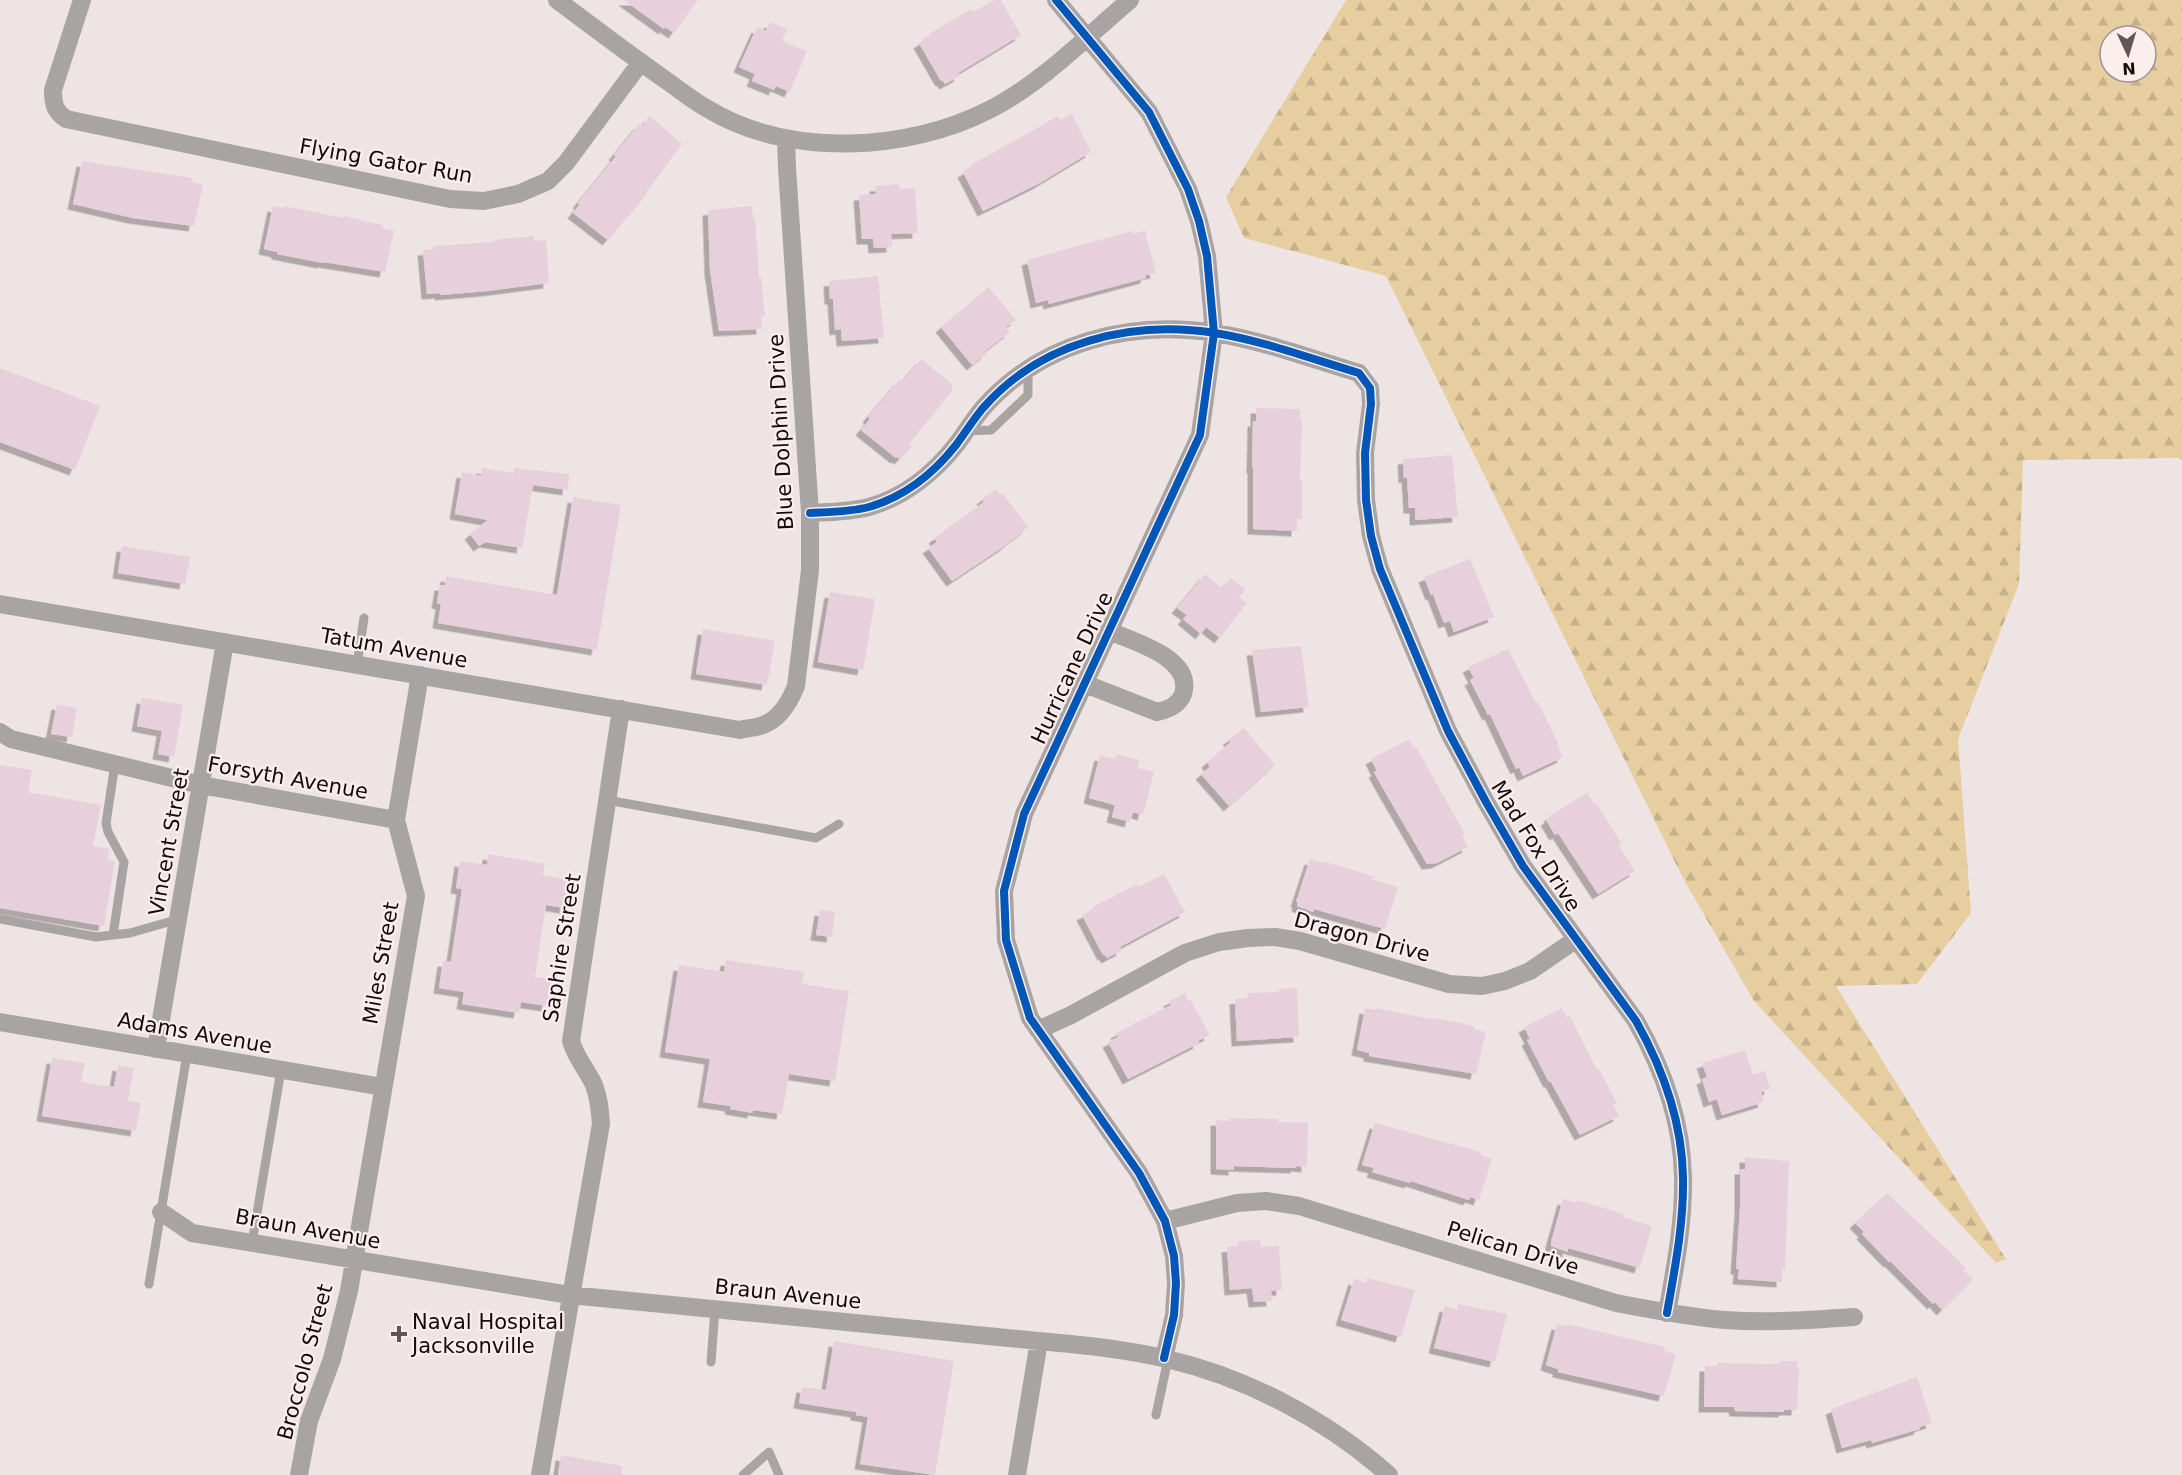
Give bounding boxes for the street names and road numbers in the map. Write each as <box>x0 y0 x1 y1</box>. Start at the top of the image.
street label: Flying Gator Run <box>298 134 474 188</box>
street label: Blue Dolphin Drive <box>764 333 798 531</box>
street label: Hurricane Drive <box>1026 588 1118 748</box>
street label: Tatum Avenue <box>318 623 469 673</box>
street label: Forsyth Avenue <box>206 752 370 804</box>
street label: Vincent Street <box>144 766 194 918</box>
street label: Mad Fox Drive <box>1486 776 1586 916</box>
street label: Saphire Street <box>538 872 586 1024</box>
street label: Miles Street <box>358 900 404 1026</box>
street label: Dragon Drive <box>1291 907 1433 967</box>
street label: Adams Avenue <box>116 1008 274 1058</box>
street label: Braun Avenue <box>233 1204 383 1254</box>
street label: Pelican Drive <box>1444 1217 1582 1279</box>
street label: Braun Avenue <box>714 1274 862 1314</box>
street label: Broccolo Street <box>273 1281 337 1443</box>

